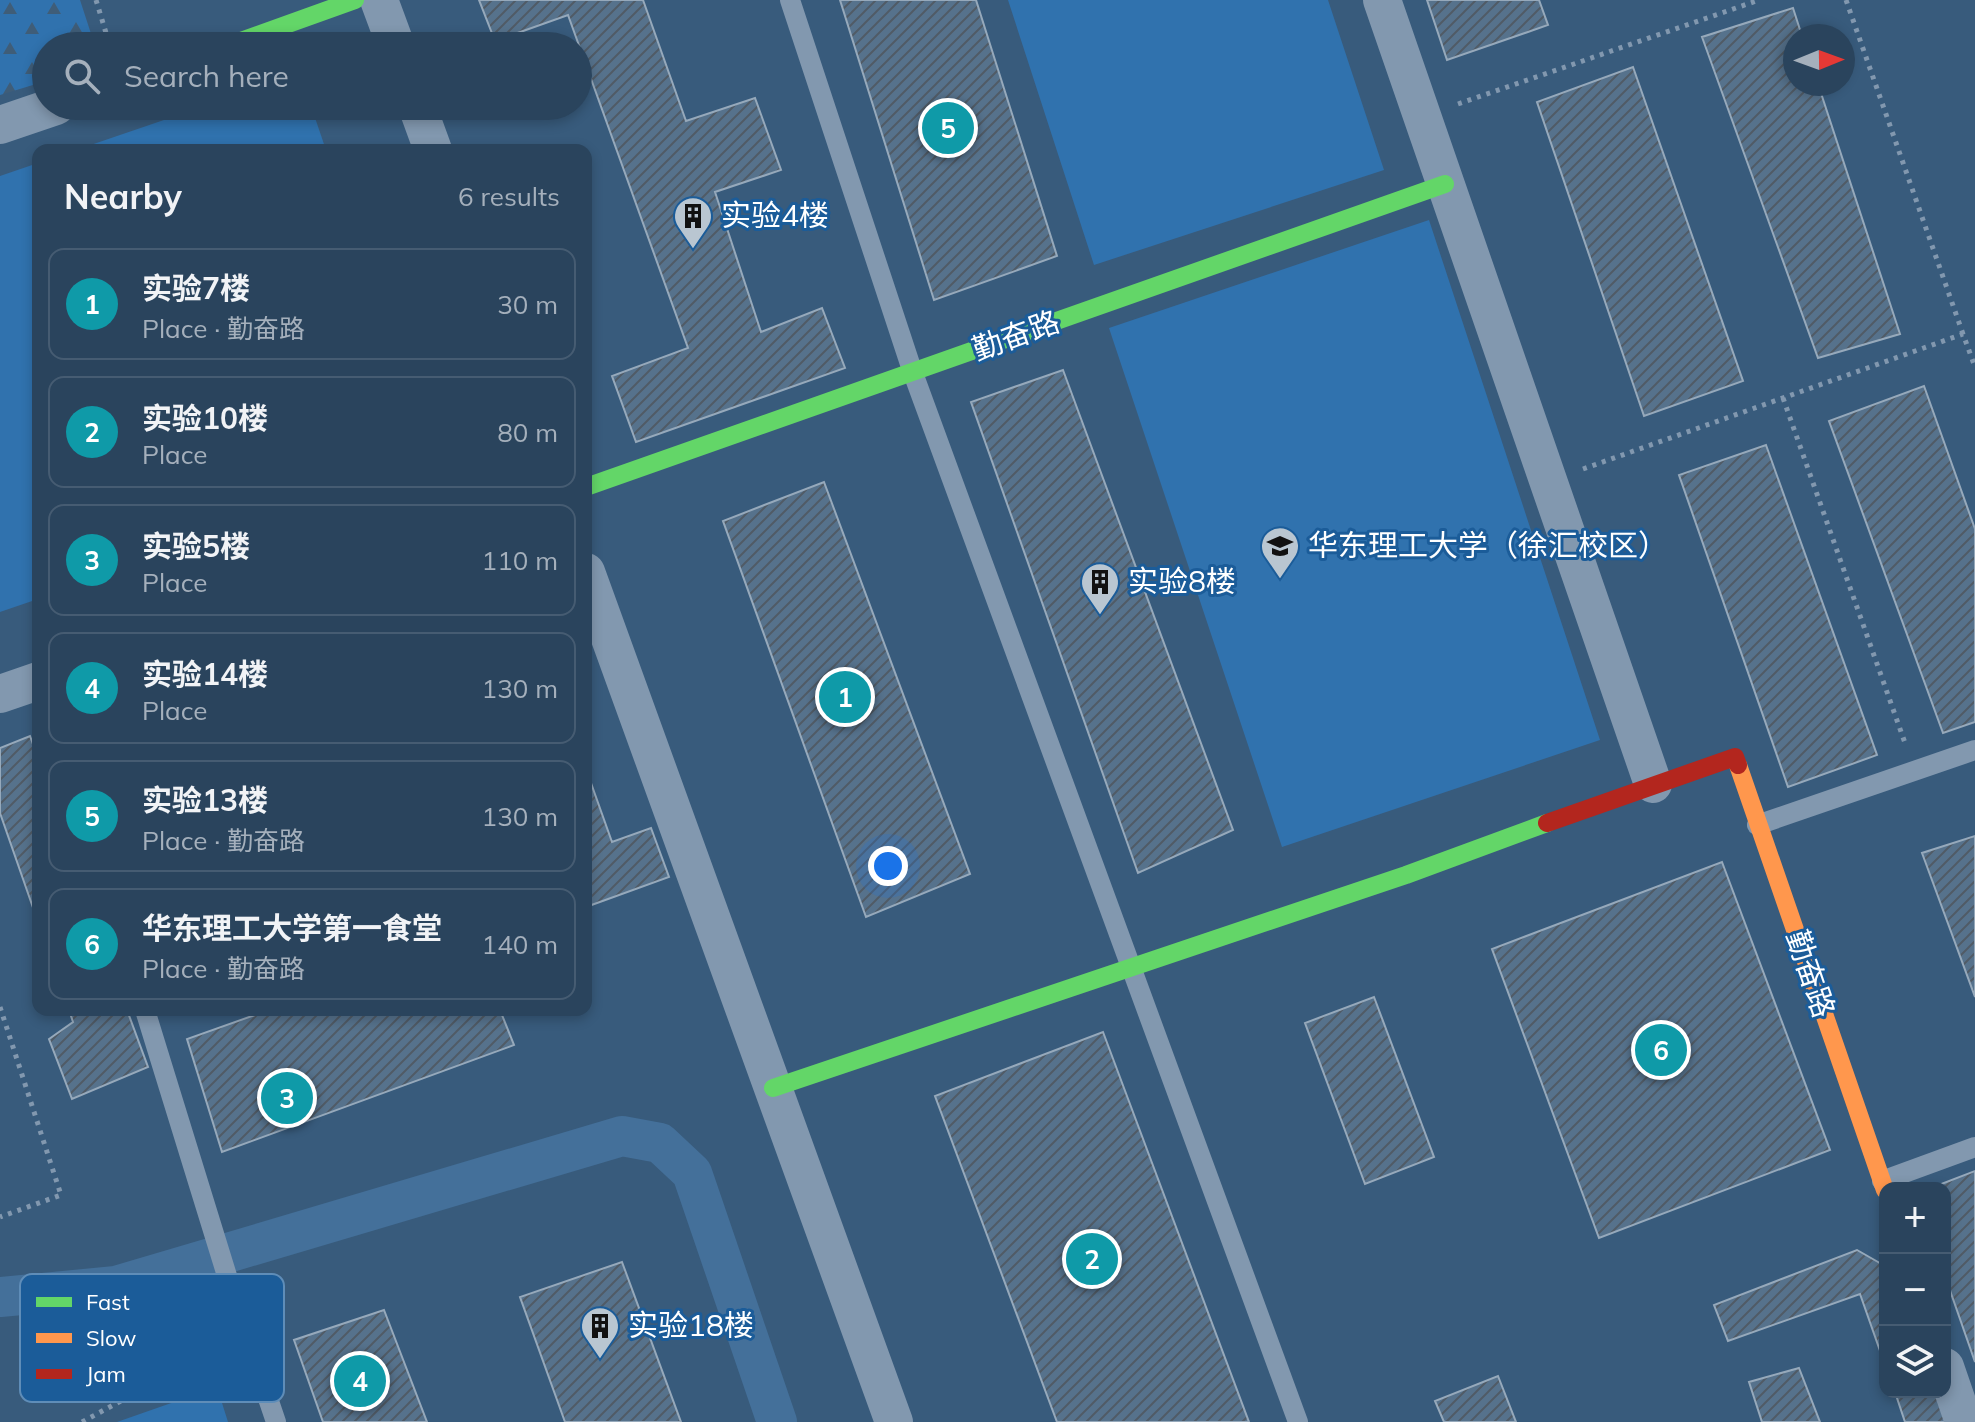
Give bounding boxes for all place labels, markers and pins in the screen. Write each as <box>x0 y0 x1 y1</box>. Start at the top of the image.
pin: 5 <box>922 98 974 158</box>
building icon: 实验4楼 <box>672 195 714 250</box>
place label: 实验4楼 <box>721 196 829 234</box>
school or university icon: 华东理工大学（徐汇校区） <box>1259 525 1301 580</box>
place label: 华东理工大学（徐汇校区） <box>1308 526 1668 564</box>
building icon: 实验8楼 <box>1079 561 1121 616</box>
place label: 实验8楼 <box>1128 562 1236 600</box>
pin: 1 <box>819 667 871 727</box>
pin: 6 <box>1635 1020 1687 1080</box>
pin: 3 <box>261 1068 313 1128</box>
pin: 2 <box>1066 1229 1118 1289</box>
building icon: 实验18楼 <box>579 1305 621 1360</box>
place label: 实验18楼 <box>628 1306 754 1344</box>
pin: 4 <box>334 1351 386 1411</box>

